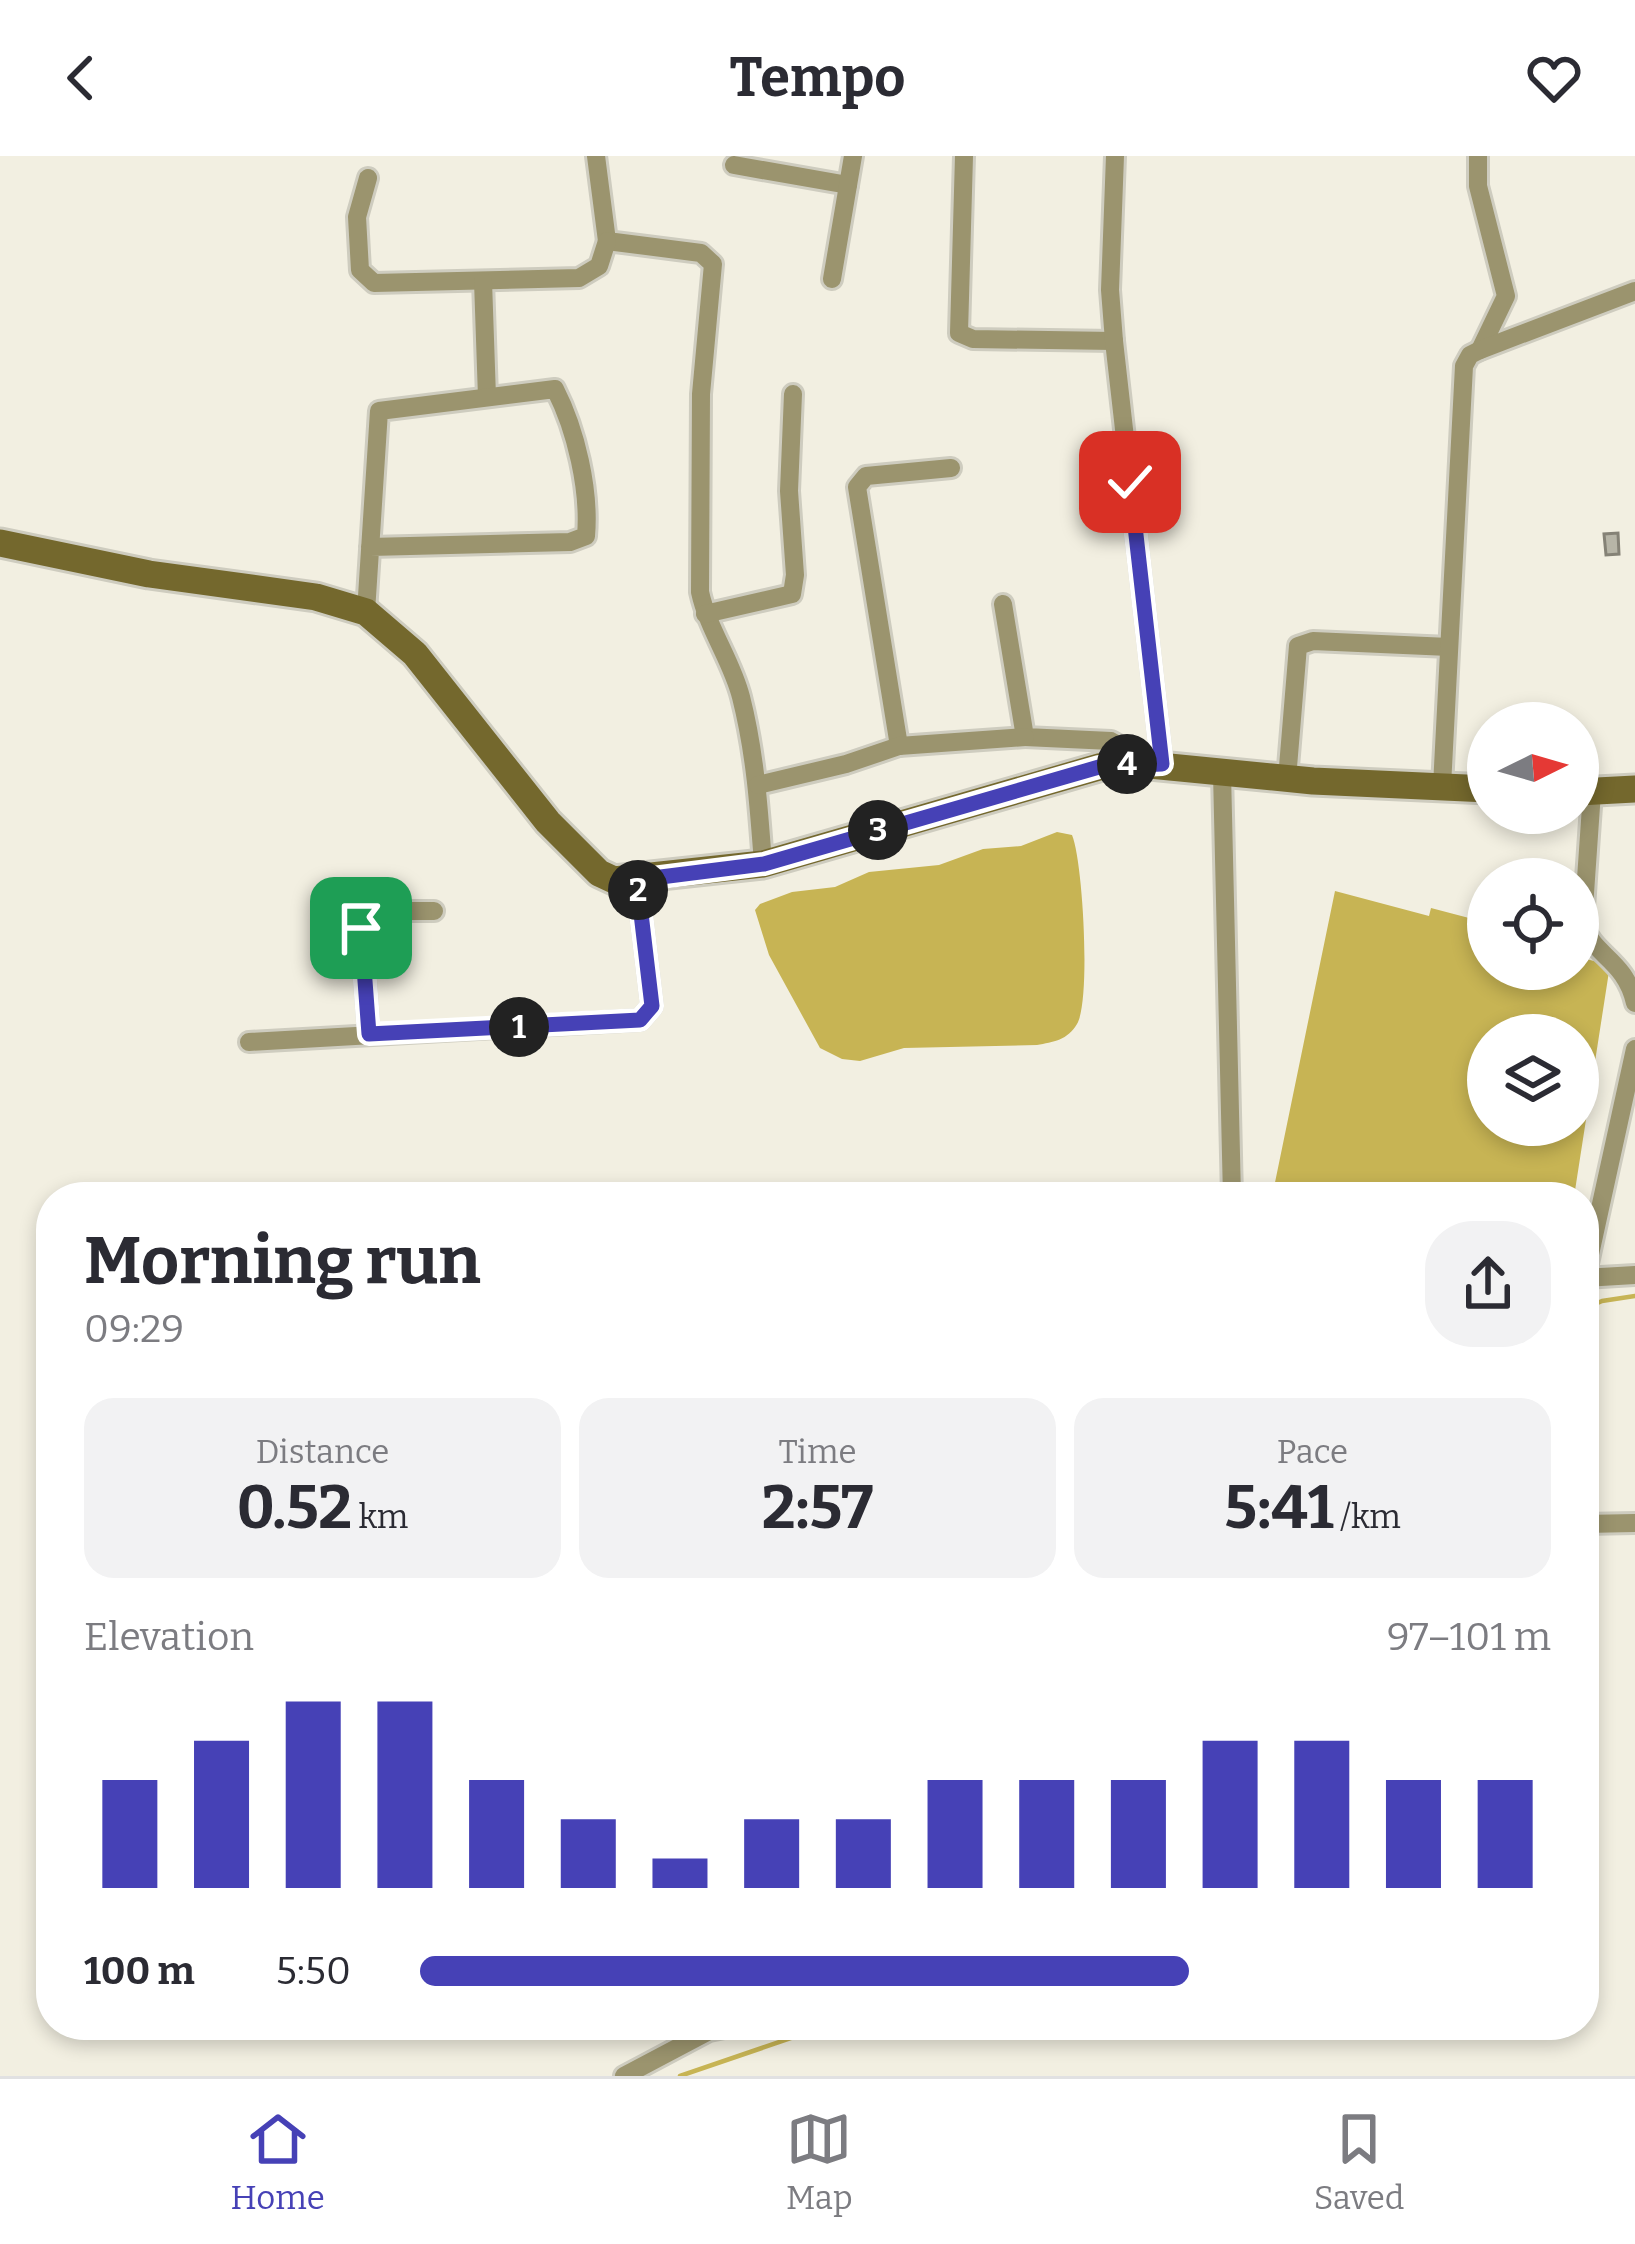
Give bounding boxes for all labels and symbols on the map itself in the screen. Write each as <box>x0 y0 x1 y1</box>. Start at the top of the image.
pin <box>1079 431 1181 533</box>
north arrow <box>1467 702 1599 834</box>
pin: 4 <box>1097 734 1157 794</box>
pin: 3 <box>848 800 908 860</box>
pin: 2 <box>608 860 668 920</box>
pin <box>310 877 412 979</box>
pin: 1 <box>489 997 549 1057</box>

